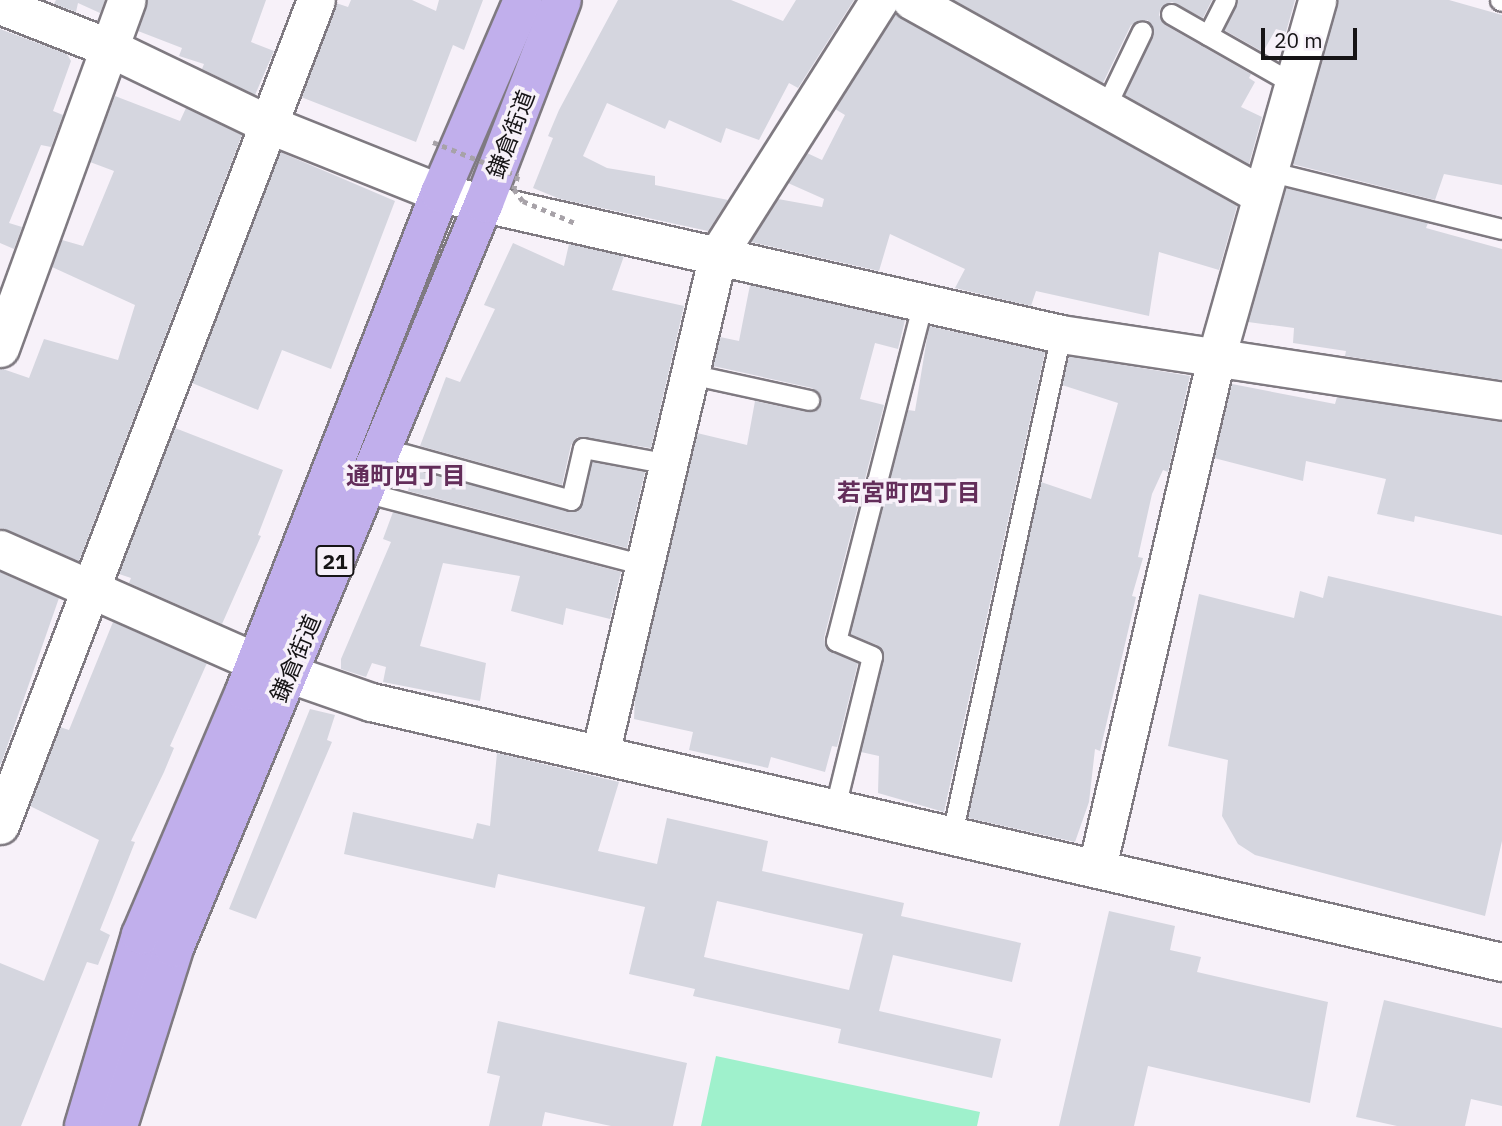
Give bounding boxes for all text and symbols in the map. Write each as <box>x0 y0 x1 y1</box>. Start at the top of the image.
scale bar <box>1264 14 1360 58</box>
text: 20 m <box>1274 26 1323 54</box>
street label: 鎌倉街道 <box>481 86 539 182</box>
district label: 通町四丁目 <box>346 462 466 490</box>
district label: 若宮町四丁目 <box>837 479 981 507</box>
road number: 21 <box>314 544 356 578</box>
street label: 鎌倉街道 <box>264 610 326 706</box>

